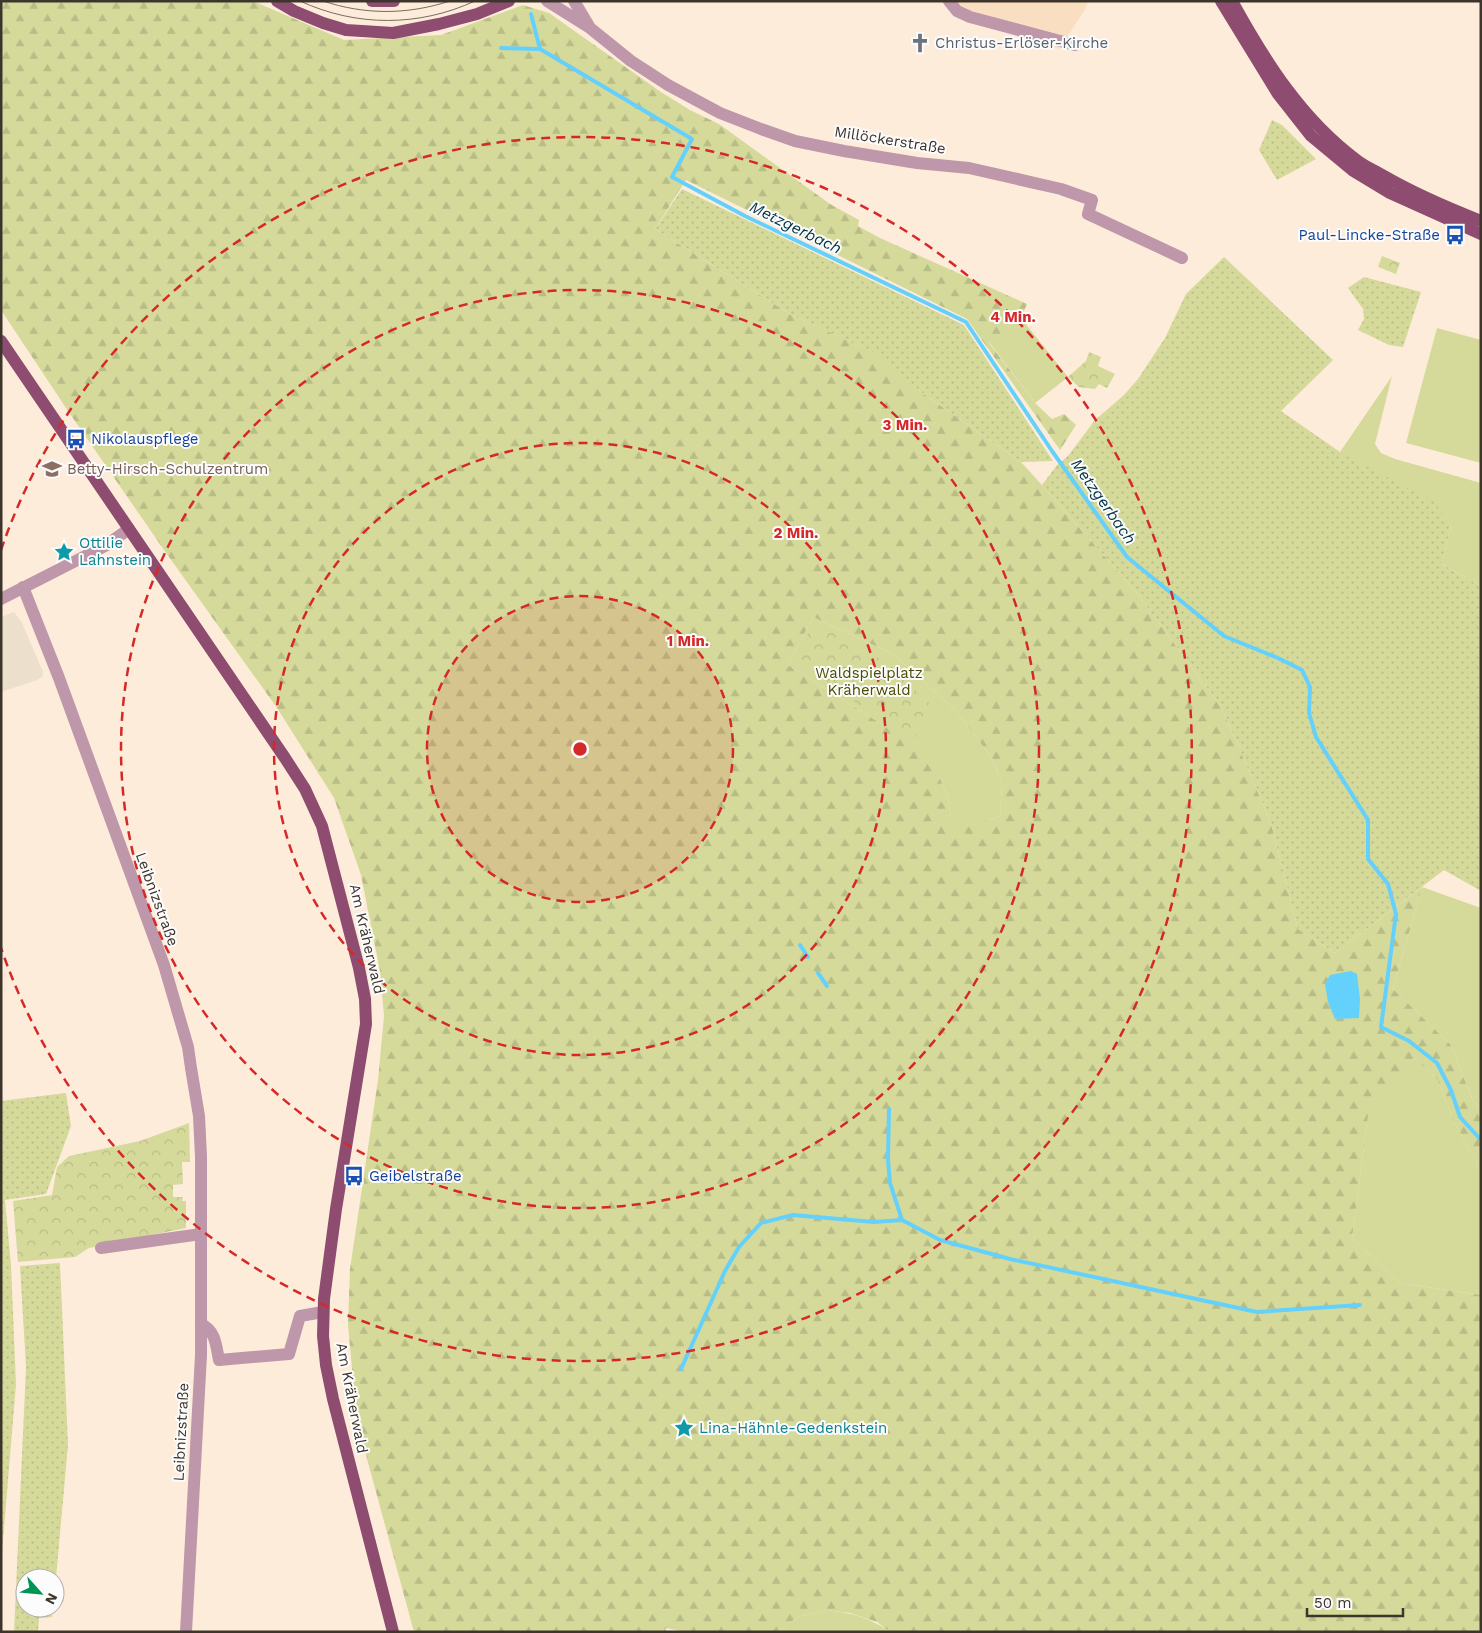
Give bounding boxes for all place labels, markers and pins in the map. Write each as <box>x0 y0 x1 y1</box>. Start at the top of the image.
church icon: Christus-Erlöser-Kirche <box>909 32 931 54</box>
place label: Christus-Erlöser-Kirche <box>935 34 1108 52</box>
bus stop icon: Paul-Lincke-Straße <box>1444 224 1466 246</box>
place label: Paul-Lincke-Straße <box>1298 226 1440 244</box>
bus stop icon: Nikolauspflege <box>65 428 87 450</box>
place label: Nikolauspflege <box>91 430 199 448</box>
school or university icon: Betty-Hirsch-Schulzentrum <box>41 458 63 480</box>
place label: Betty-Hirsch-Schulzentrum <box>67 460 268 478</box>
place label: Ottilie Lahnstein <box>79 534 151 569</box>
place icon: Ottilie Lahnstein <box>53 541 75 563</box>
centre of rings <box>571 740 589 758</box>
bus stop icon: Geibelstraße <box>343 1165 365 1187</box>
place label: Geibelstraße <box>369 1167 462 1185</box>
place icon: Lina-Hähnle-Gedenkstein <box>673 1417 695 1439</box>
place label: Lina-Hähnle-Gedenkstein <box>699 1419 887 1437</box>

